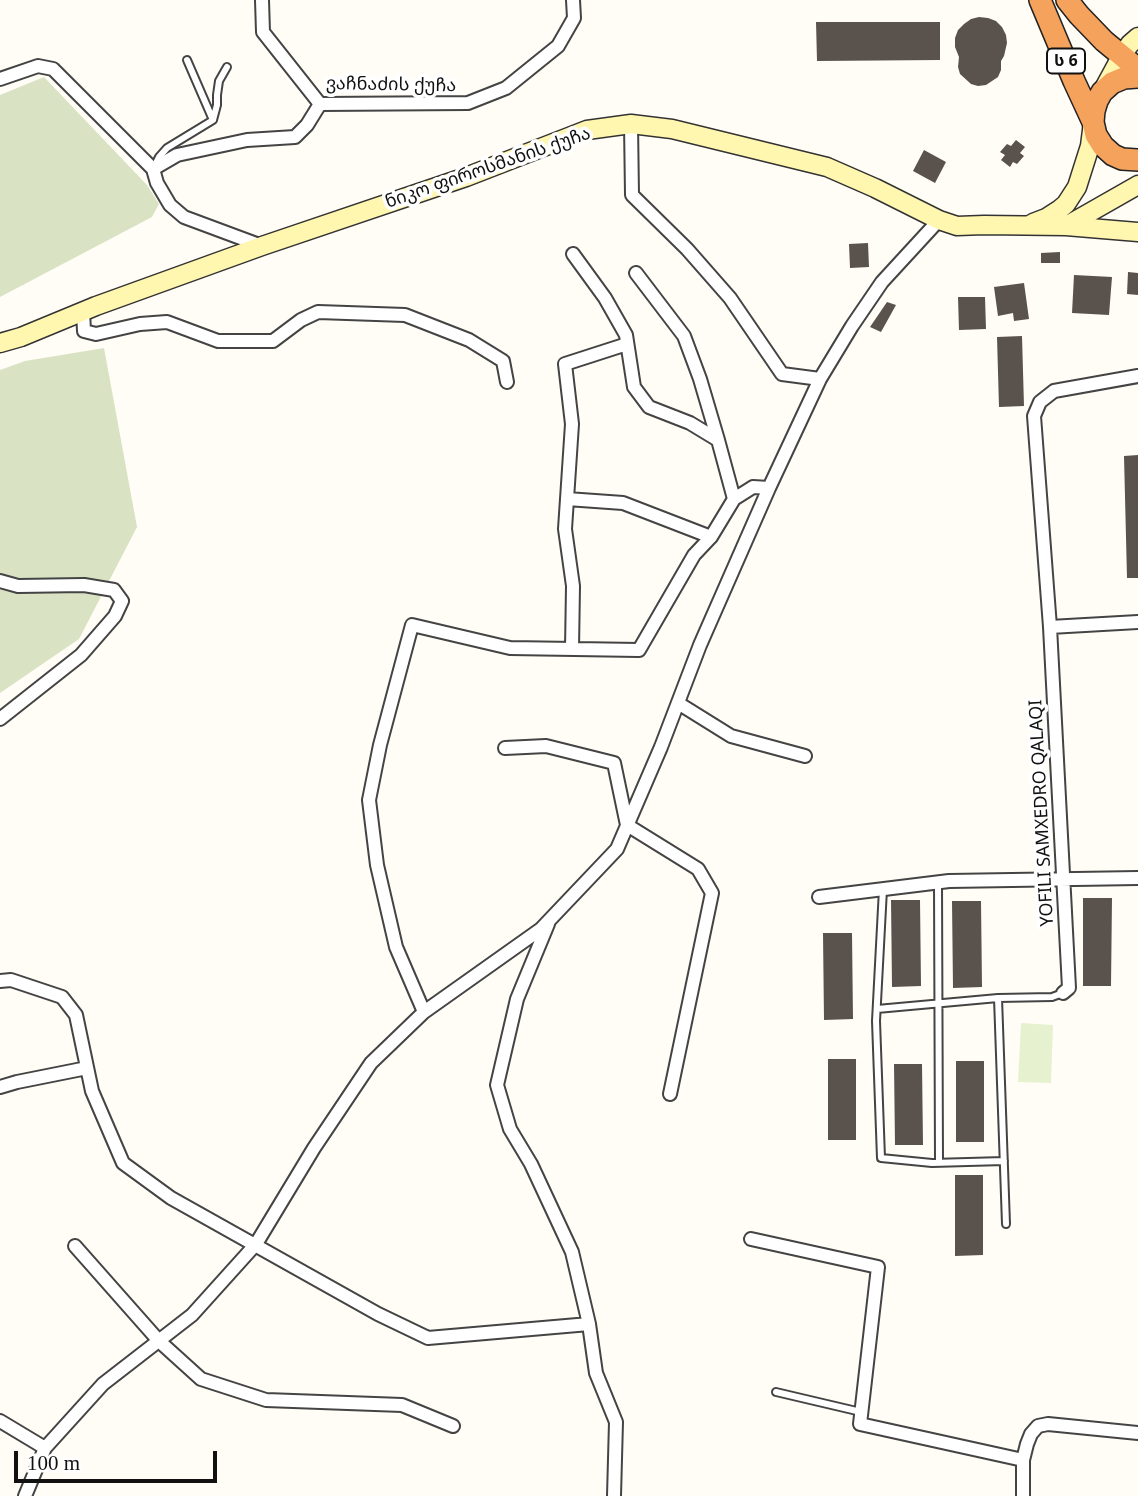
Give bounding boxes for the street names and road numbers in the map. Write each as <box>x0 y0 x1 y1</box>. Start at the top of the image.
road number: ს 6 <box>1047 48 1085 74</box>
street label: ვაჩნაძის ქუჩა <box>326 73 456 97</box>
street label: ნიკო ფიროსმანის ქუჩა <box>382 123 594 213</box>
street label: YOFILI SAMXEDRO QALAQI <box>1025 699 1059 927</box>

